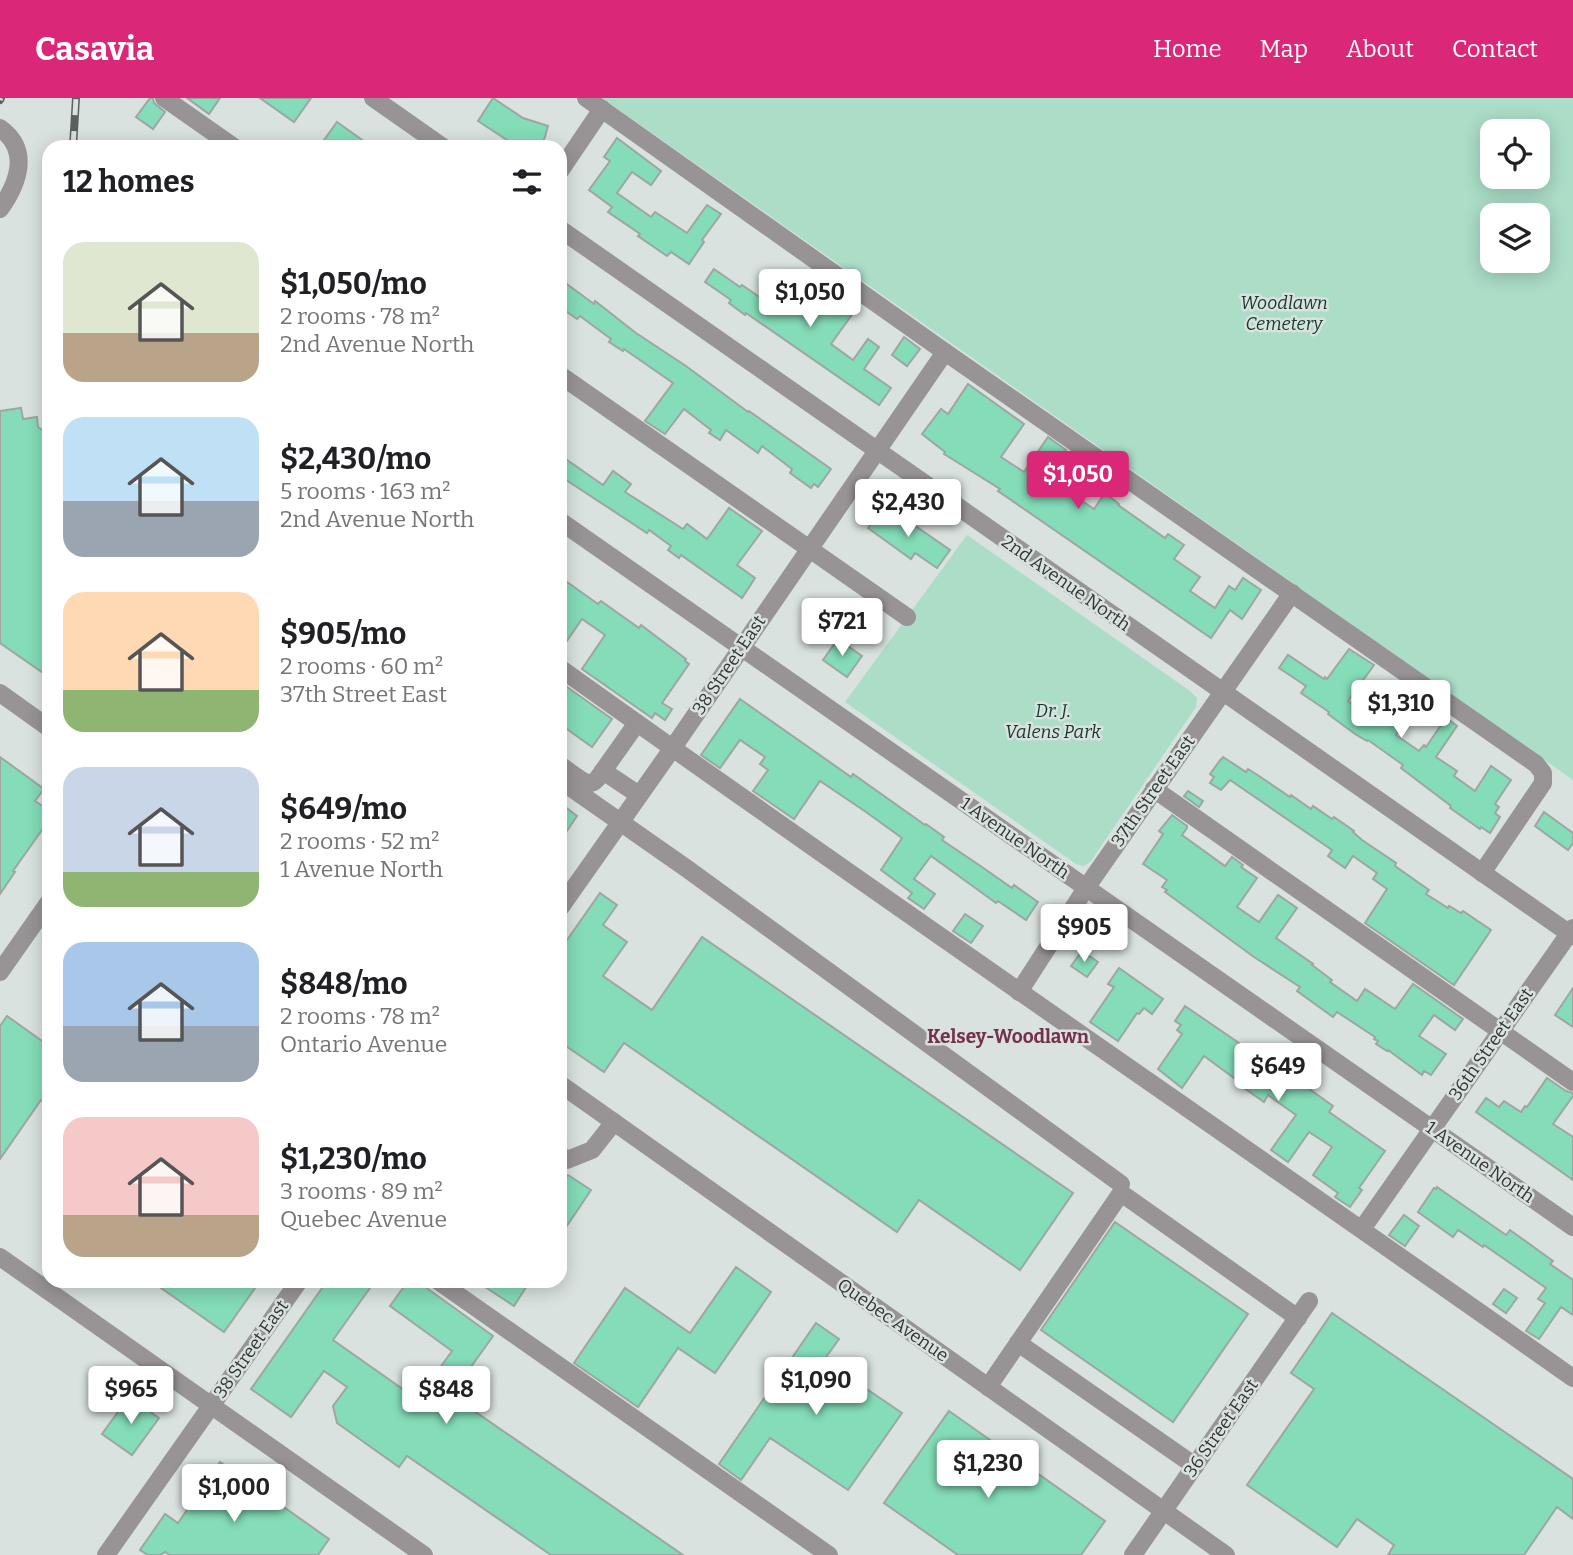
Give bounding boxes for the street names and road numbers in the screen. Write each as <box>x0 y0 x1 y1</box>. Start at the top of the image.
street label: 2nd Avenue North <box>997 530 1135 636</box>
street label: 38 Street East <box>688 611 771 719</box>
street label: 37th Street East <box>1107 731 1200 851</box>
street label: 1 Avenue North <box>956 792 1074 884</box>
street label: 36th Street East <box>1444 983 1538 1104</box>
street label: 1 Avenue North <box>1421 1116 1539 1208</box>
street label: Quebec Avenue <box>833 1273 953 1367</box>
street label: 38 Street East <box>209 1295 293 1402</box>
street label: 36 Street East <box>1179 1374 1263 1481</box>

